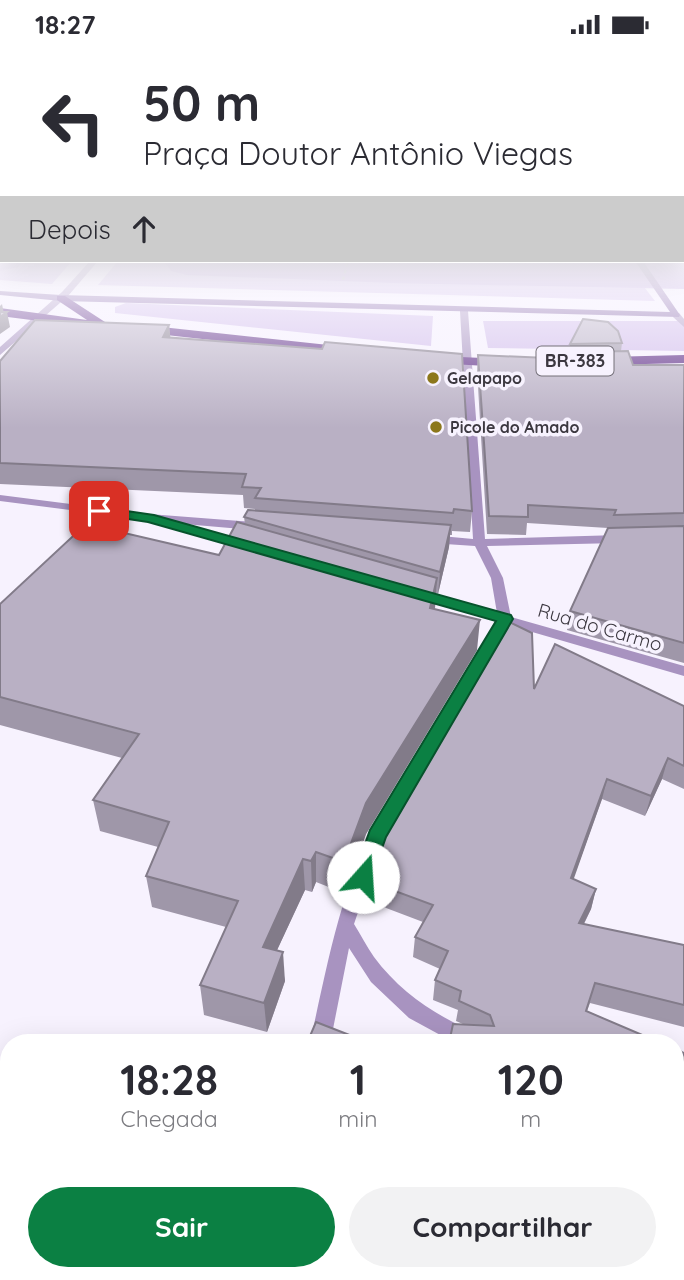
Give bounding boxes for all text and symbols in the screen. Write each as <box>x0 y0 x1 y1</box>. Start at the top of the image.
text: 18:27 <box>35 8 96 41</box>
text: 50 m <box>143 72 260 133</box>
icon: left <box>28 77 119 168</box>
text: Praça Doutor Antônio Viegas <box>143 133 573 173</box>
icon: ahead <box>125 210 163 248</box>
text: Depois <box>28 213 111 246</box>
road number: BR-383 <box>536 347 614 375</box>
place label: Gelapapo <box>447 368 522 388</box>
marker: Gelapapo <box>425 370 441 386</box>
place label: Picole do Amado <box>450 417 579 437</box>
marker: Picole do Amado <box>428 419 444 435</box>
pin <box>69 481 129 541</box>
icon: arrive <box>80 492 118 530</box>
street label: Rua do Carmo <box>535 598 665 656</box>
position arrow <box>326 840 400 914</box>
text: 18:28 <box>120 1053 218 1106</box>
text: 1 <box>350 1053 366 1106</box>
text: 120 <box>498 1053 564 1106</box>
text: Chegada <box>121 1104 218 1133</box>
text: min <box>338 1104 377 1133</box>
text: m <box>520 1104 541 1133</box>
button: Sair <box>28 1187 335 1267</box>
button: Compartilhar <box>349 1187 656 1267</box>

